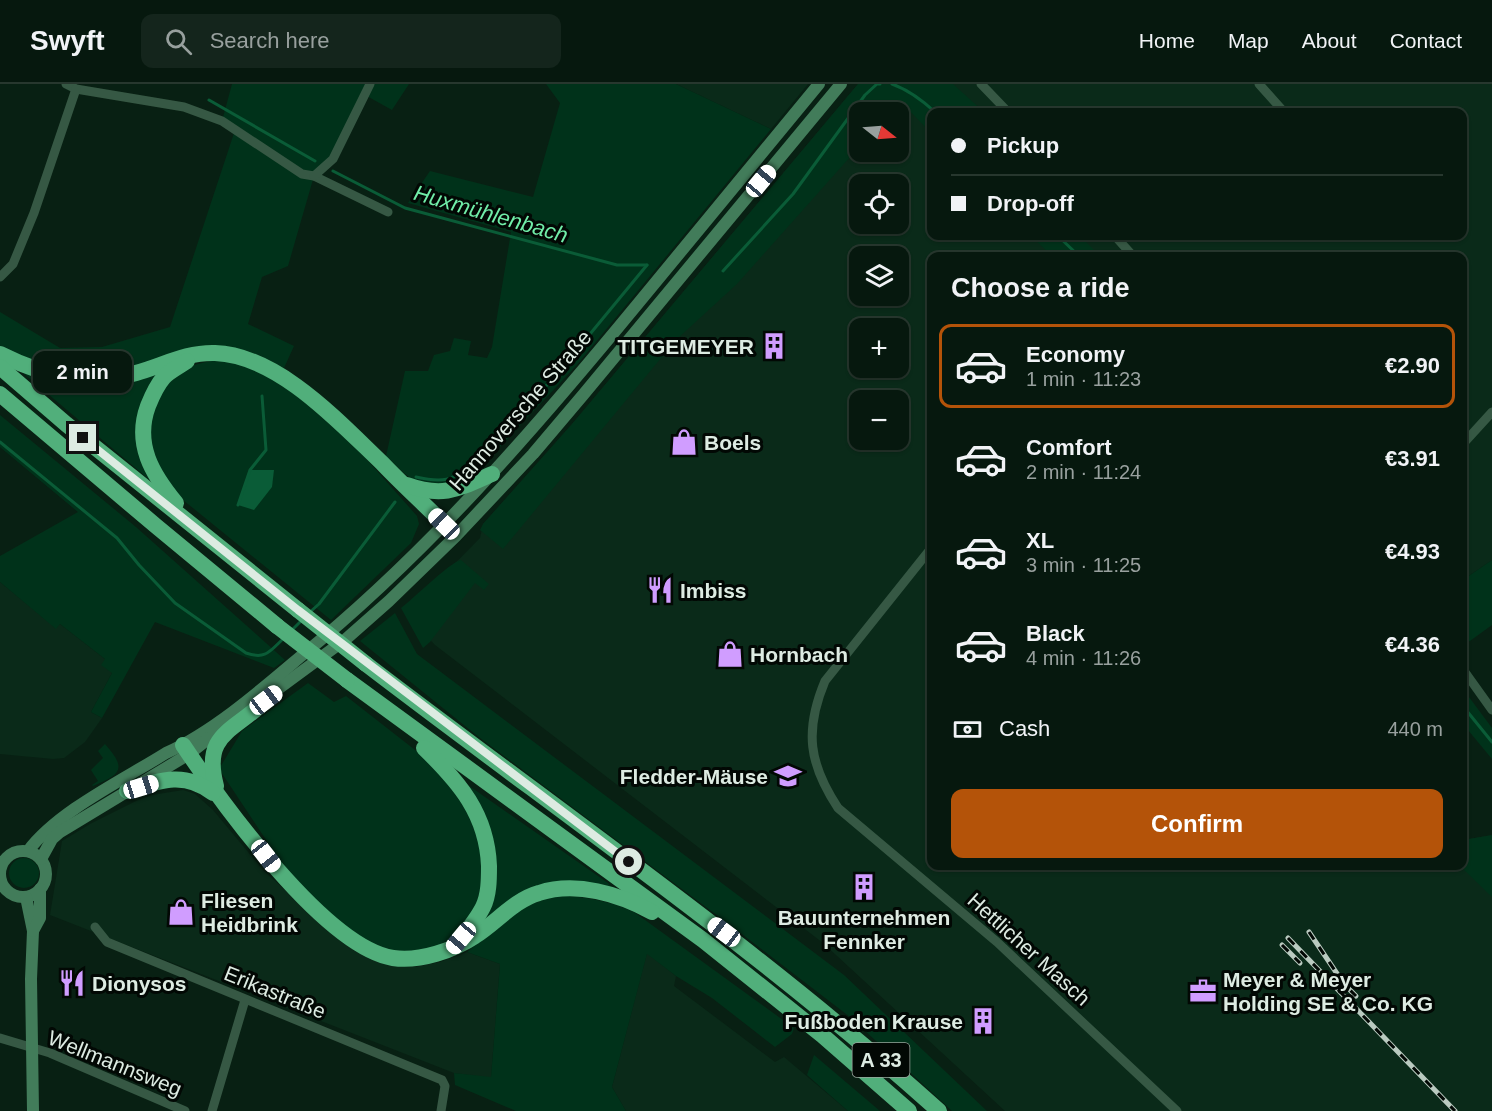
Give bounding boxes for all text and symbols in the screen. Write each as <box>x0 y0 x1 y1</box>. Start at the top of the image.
search box <box>141 14 561 68</box>
text: Swyft <box>30 25 105 56</box>
icon: search <box>162 25 195 58</box>
text: Search here <box>210 28 330 53</box>
text: Home <box>1139 29 1195 52</box>
text: Map <box>1228 29 1269 52</box>
text: About <box>1302 29 1357 52</box>
text: Contact <box>1390 29 1462 52</box>
north arrow <box>849 102 909 162</box>
map controls <box>849 102 909 450</box>
text: Pickup <box>987 133 1059 158</box>
car <box>743 161 779 201</box>
button: locate <box>849 174 909 234</box>
water label: Huxmühlenbach <box>411 180 571 248</box>
text: Drop-off <box>987 191 1074 216</box>
button: layers <box>849 246 909 306</box>
text: Choose a ride <box>951 273 1130 303</box>
button: + <box>849 318 909 378</box>
street label: Hannoversche Straße <box>444 325 596 495</box>
building icon: TITGEMEYER <box>759 331 789 361</box>
place label: TITGEMEYER <box>617 335 754 358</box>
icon: car <box>954 339 1008 393</box>
text: Economy <box>1026 342 1125 367</box>
callout: 2 min <box>34 351 132 393</box>
text: €2.90 <box>1385 353 1440 378</box>
text: 2 min <box>56 361 109 383</box>
text: 1 min · 11:23 <box>1026 368 1141 390</box>
button: − <box>849 390 909 450</box>
route end <box>69 424 96 451</box>
shop icon: Boels <box>669 427 699 457</box>
place label: Boels <box>704 431 761 454</box>
icon: car <box>954 432 1008 486</box>
text: Comfort <box>1026 435 1112 460</box>
text: €3.91 <box>1385 446 1440 471</box>
text: 2 min · 11:24 <box>1026 461 1141 483</box>
car <box>425 505 463 543</box>
icon: car <box>954 525 1008 579</box>
text: XL <box>1026 528 1054 553</box>
text: €4.93 <box>1385 539 1440 564</box>
text: 3 min · 11:25 <box>1026 554 1141 576</box>
restaurant icon: Imbiss <box>645 575 675 605</box>
place label: Imbiss <box>680 579 747 602</box>
icon: car <box>954 618 1008 672</box>
text: Black <box>1026 621 1085 646</box>
text: €4.36 <box>1385 632 1440 657</box>
shop icon: Hornbach <box>715 639 745 669</box>
place label: Hornbach <box>750 643 848 666</box>
text: 4 min · 11:26 <box>1026 647 1141 669</box>
car <box>246 682 286 718</box>
icon: cash <box>951 713 984 746</box>
text: Cash <box>999 716 1050 741</box>
text: 440 m <box>1387 718 1443 740</box>
school or university icon: Fledder-Mäuse <box>773 761 803 791</box>
place label: Fledder-Mäuse <box>620 765 768 788</box>
car <box>121 773 161 801</box>
button: Confirm <box>951 789 1443 858</box>
car <box>248 836 284 876</box>
route start <box>615 848 642 875</box>
building icon: Bauunternehmen Fennker <box>849 872 879 902</box>
street label: Hettlicher Masch <box>963 888 1095 1010</box>
place label: Fliesen Heidbrink <box>201 889 298 936</box>
shop icon: Fliesen Heidbrink <box>166 897 196 927</box>
place label: Bauunternehmen Fennker <box>778 906 950 953</box>
car <box>704 914 744 950</box>
car <box>443 918 479 958</box>
street label: Erikastraße <box>221 961 329 1023</box>
restaurant icon: Dionysos <box>57 968 87 998</box>
place label: Meyer & Meyer Holding SE & Co. KG <box>1223 968 1433 1015</box>
place label: Dionysos <box>92 972 187 995</box>
office icon: Meyer & Meyer Holding SE & Co. KG <box>1188 976 1218 1006</box>
building icon: Fußboden Krause <box>968 1006 998 1036</box>
place label: Fußboden Krause <box>784 1010 963 1033</box>
street label: Wellmannsweg <box>45 1026 185 1100</box>
road number: A 33 <box>852 1043 910 1077</box>

